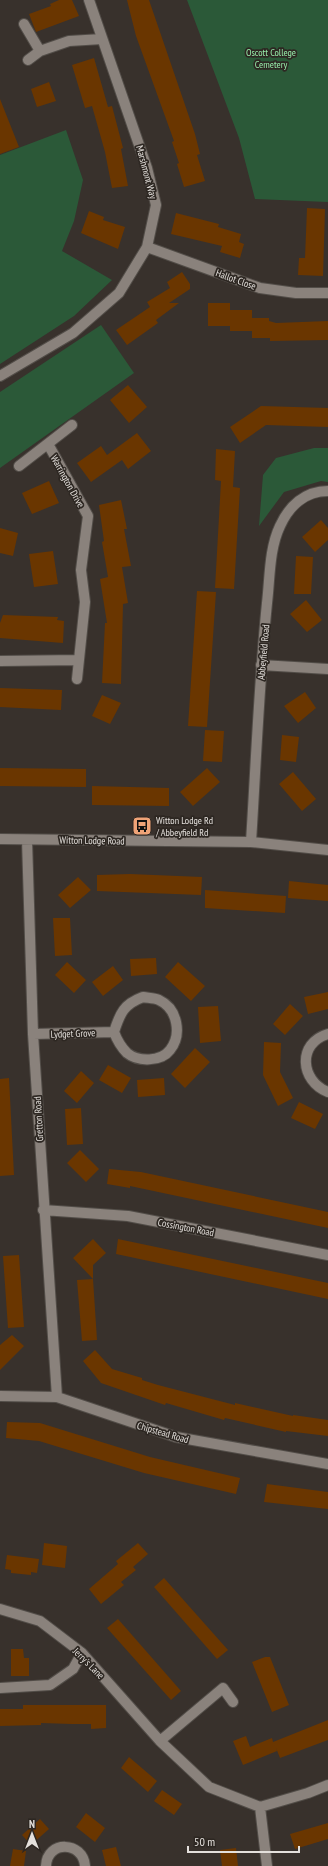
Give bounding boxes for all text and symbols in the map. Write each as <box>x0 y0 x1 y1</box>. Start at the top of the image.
park label: Oscott College Cemetery <box>246 46 296 71</box>
street label: Marshmont Way <box>133 144 160 201</box>
street label: Hallot Close <box>214 266 258 293</box>
street label: Warrington Drive <box>48 453 87 510</box>
street label: Abbeyfield Road <box>255 624 272 680</box>
place label: Witton Lodge Rd / Abbeyfield Rd <box>155 814 213 839</box>
bus stop icon: Witton Lodge Rd / Abbeyfield Rd <box>131 815 153 837</box>
street label: Witton Lodge Road <box>59 833 125 848</box>
street label: Lydget Grove <box>50 1026 96 1041</box>
street label: Gretton Road <box>31 1096 46 1142</box>
street label: Cossington Road <box>157 1216 215 1239</box>
street label: Chipstead Road <box>135 1419 190 1446</box>
street label: Jerry's Lane <box>70 1644 107 1682</box>
north arrow <box>12 1814 52 1854</box>
text: N <box>29 1817 35 1831</box>
scale bar <box>188 1828 299 1854</box>
text: 50 m <box>194 1834 215 1849</box>

